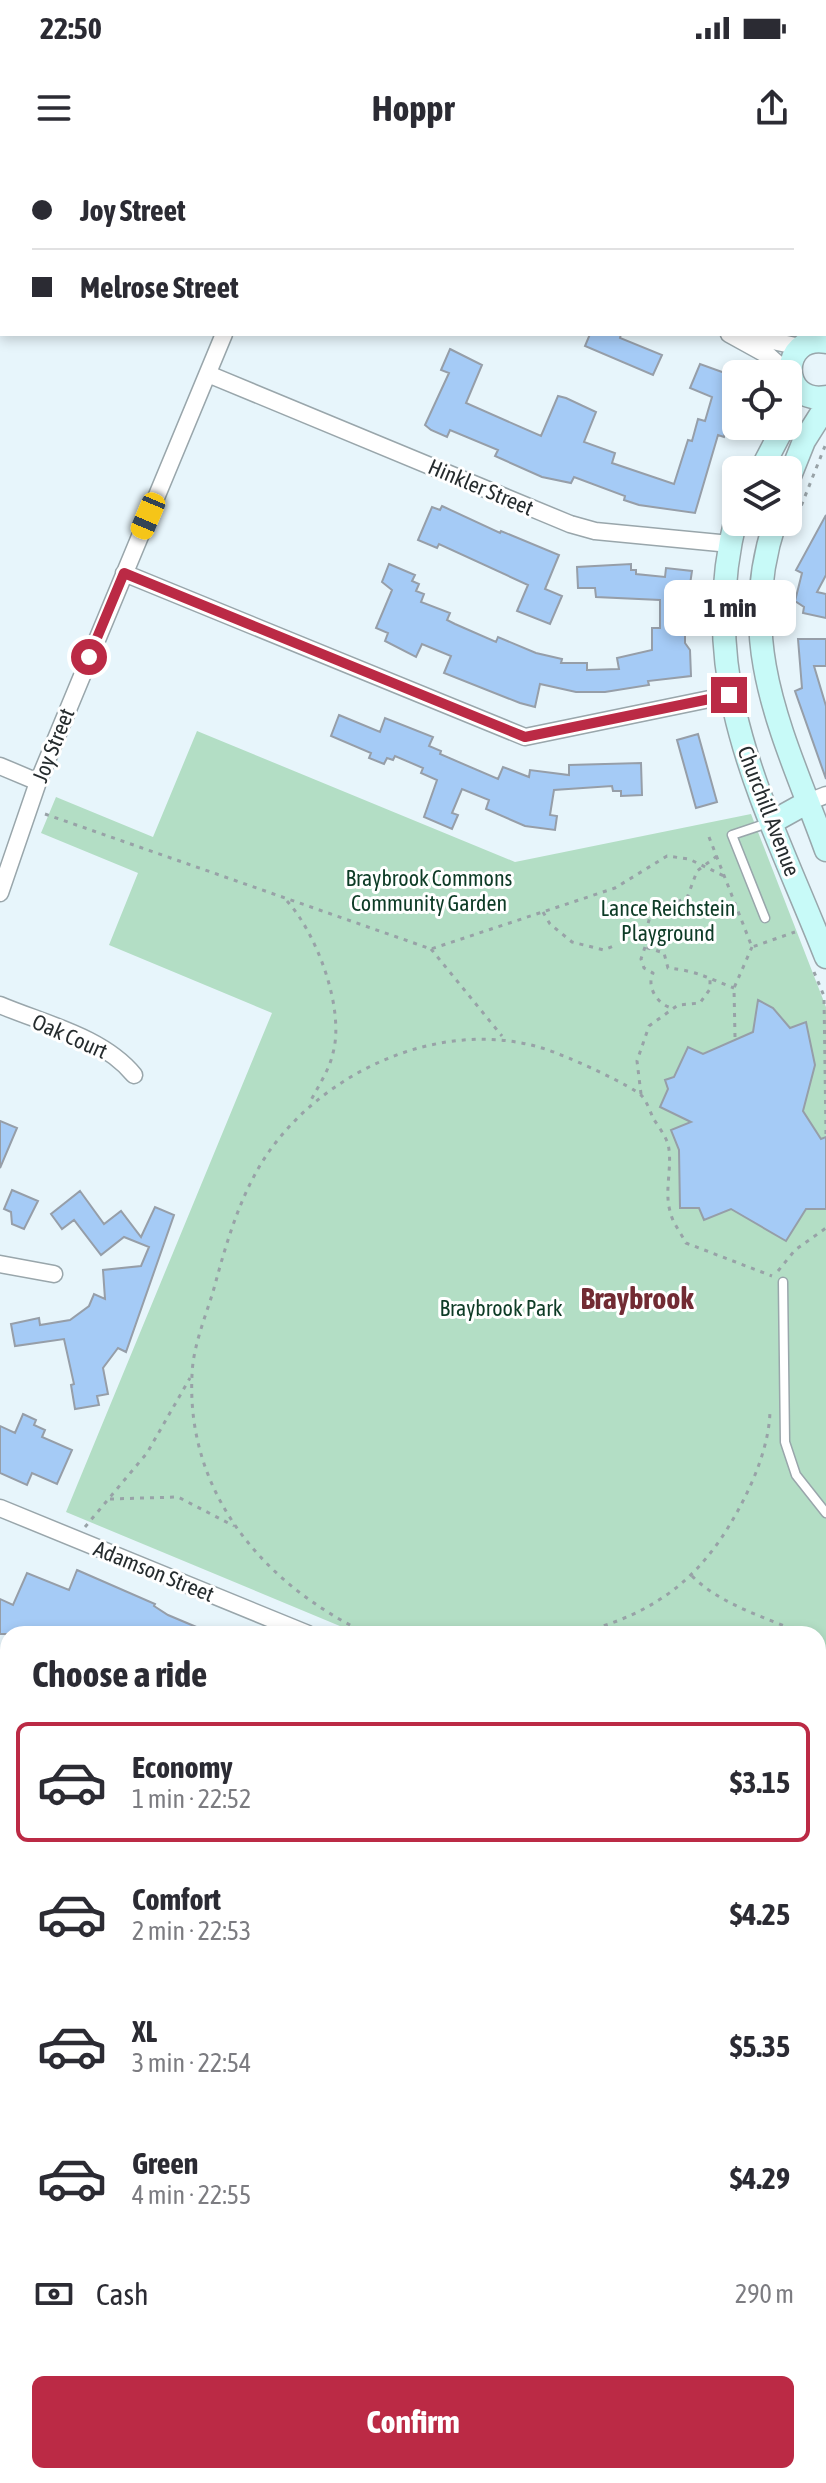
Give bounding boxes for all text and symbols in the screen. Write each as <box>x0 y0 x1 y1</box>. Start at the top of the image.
text: 22:50 <box>40 11 102 45</box>
icon: menu <box>32 86 76 130</box>
icon: share <box>750 86 794 130</box>
text: Hoppr <box>372 87 454 129</box>
text: Joy Street <box>80 193 186 227</box>
text: Melrose Street <box>80 270 239 304</box>
map controls <box>722 360 802 536</box>
button: locate <box>722 360 802 440</box>
street label: Hinkler Street <box>425 453 537 521</box>
button: layers <box>722 456 802 536</box>
car <box>128 489 168 543</box>
callout: 1 min <box>663 579 795 635</box>
text: 1 min <box>703 593 757 623</box>
route start <box>71 639 107 675</box>
route end <box>711 677 747 713</box>
street label: Joy Street <box>26 704 80 786</box>
street label: Churchill Avenue <box>732 742 806 880</box>
park label: Braybrook Commons Community Garden <box>346 865 513 916</box>
park label: Lance Reichstein Playground <box>600 895 736 946</box>
street label: Oak Court <box>29 1008 111 1064</box>
district label: Braybrook <box>580 1281 694 1315</box>
park label: Braybrook Park <box>440 1295 563 1321</box>
street label: Adamson Street <box>90 1535 218 1607</box>
text: Choose a ride <box>32 1653 207 1695</box>
icon: car <box>36 1746 108 1818</box>
text: Economy <box>132 1750 233 1784</box>
text: $3.15 <box>730 1765 790 1799</box>
text: 1 min · 22:52 <box>132 1784 251 1814</box>
icon: car <box>36 1878 108 1950</box>
text: Comfort <box>132 1882 221 1916</box>
text: $4.25 <box>730 1897 790 1931</box>
text: 2 min · 22:53 <box>132 1916 251 1946</box>
icon: car <box>36 2010 108 2082</box>
text: XL <box>132 2014 157 2048</box>
text: $5.35 <box>730 2029 790 2063</box>
text: 3 min · 22:54 <box>132 2048 251 2078</box>
icon: car <box>36 2142 108 2214</box>
text: Green <box>132 2146 198 2180</box>
text: $4.29 <box>730 2161 790 2195</box>
text: 4 min · 22:55 <box>132 2180 251 2210</box>
icon: cash <box>32 2272 76 2316</box>
text: Cash <box>96 2277 149 2311</box>
text: 290 m <box>735 2279 794 2309</box>
button: Confirm <box>32 2376 794 2468</box>

